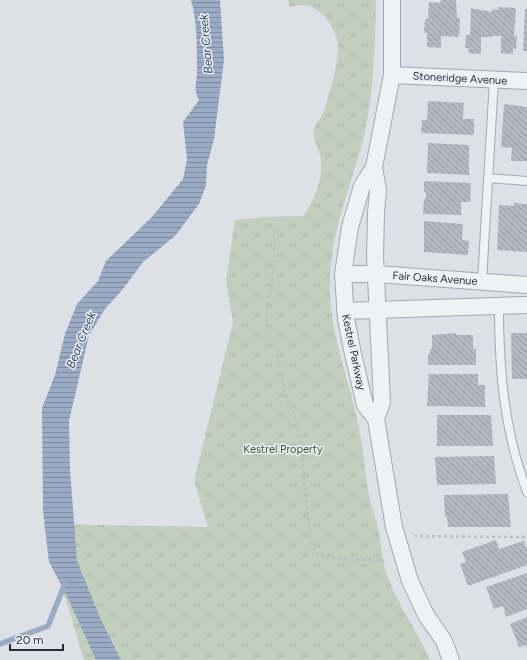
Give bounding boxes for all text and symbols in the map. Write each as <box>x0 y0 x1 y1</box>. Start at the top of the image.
water label: Bear Creek <box>196 12 216 74</box>
street label: Stoneridge Avenue <box>412 70 508 87</box>
street label: Fair Oaks Avenue <box>392 269 478 288</box>
water label: Bear Creek <box>63 309 99 370</box>
street label: Kestrel Parkway <box>339 313 368 392</box>
park label: Kestrel Property <box>243 443 323 456</box>
scale bar <box>10 626 63 652</box>
text: 20 m <box>16 633 44 647</box>

